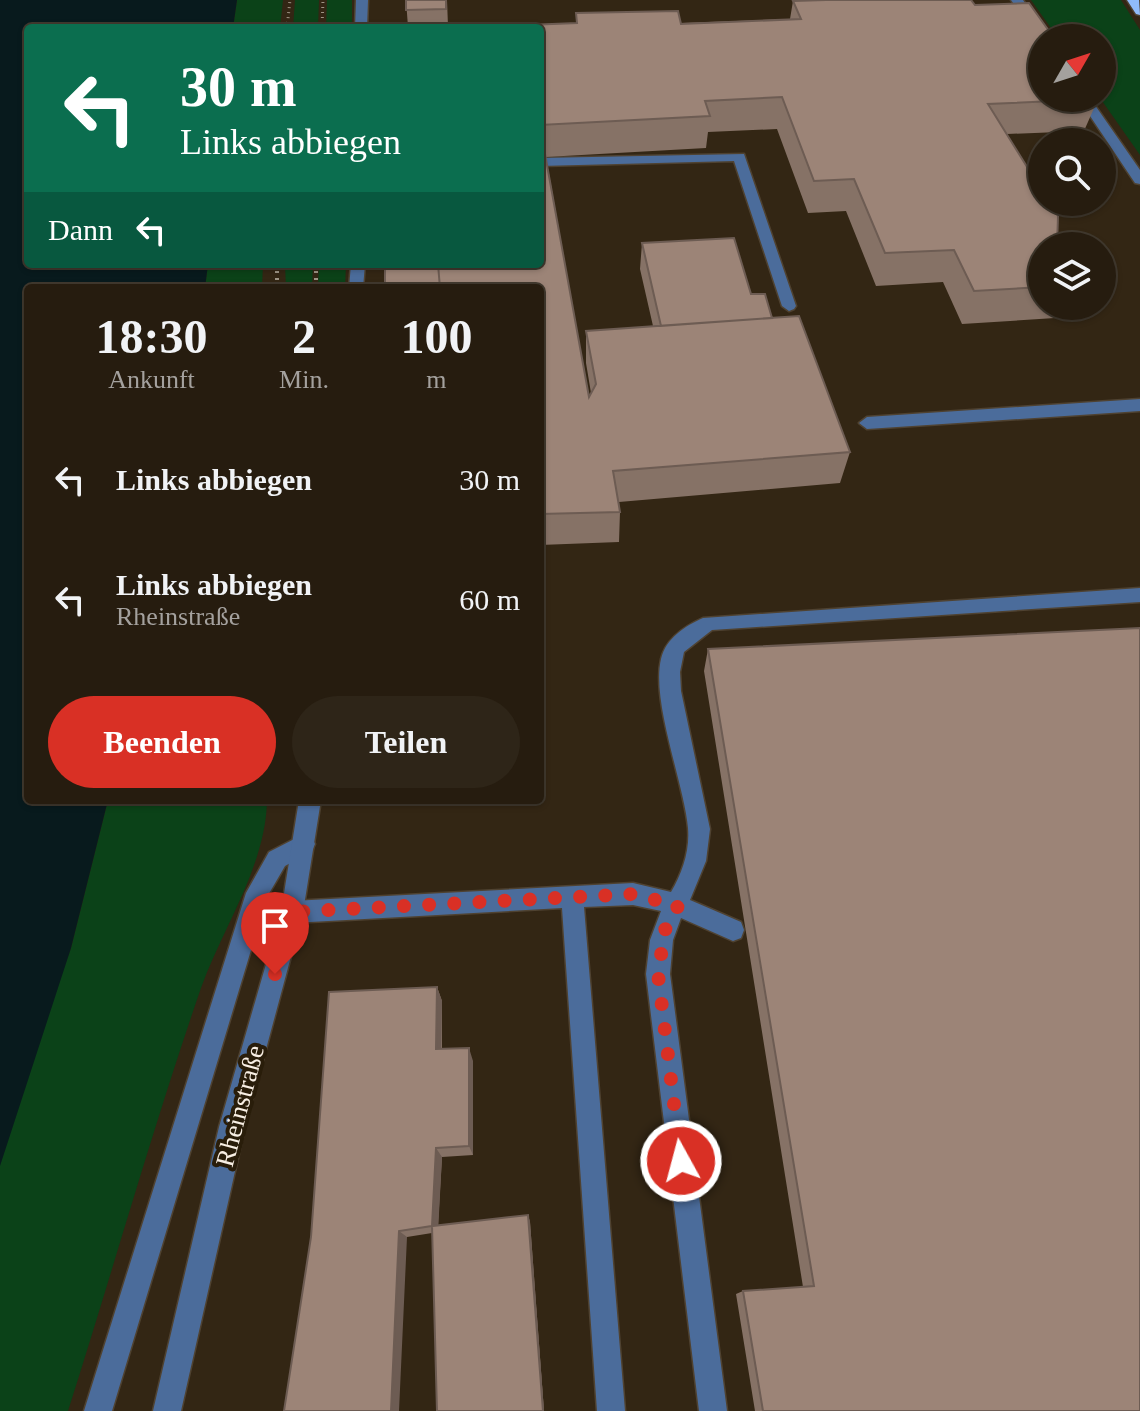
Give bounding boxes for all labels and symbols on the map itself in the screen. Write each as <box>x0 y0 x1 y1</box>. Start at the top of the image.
north arrow <box>1028 24 1116 112</box>
pin <box>241 892 309 974</box>
street label: Rheinstraße <box>210 1042 270 1170</box>
position arrow <box>639 1119 723 1203</box>

